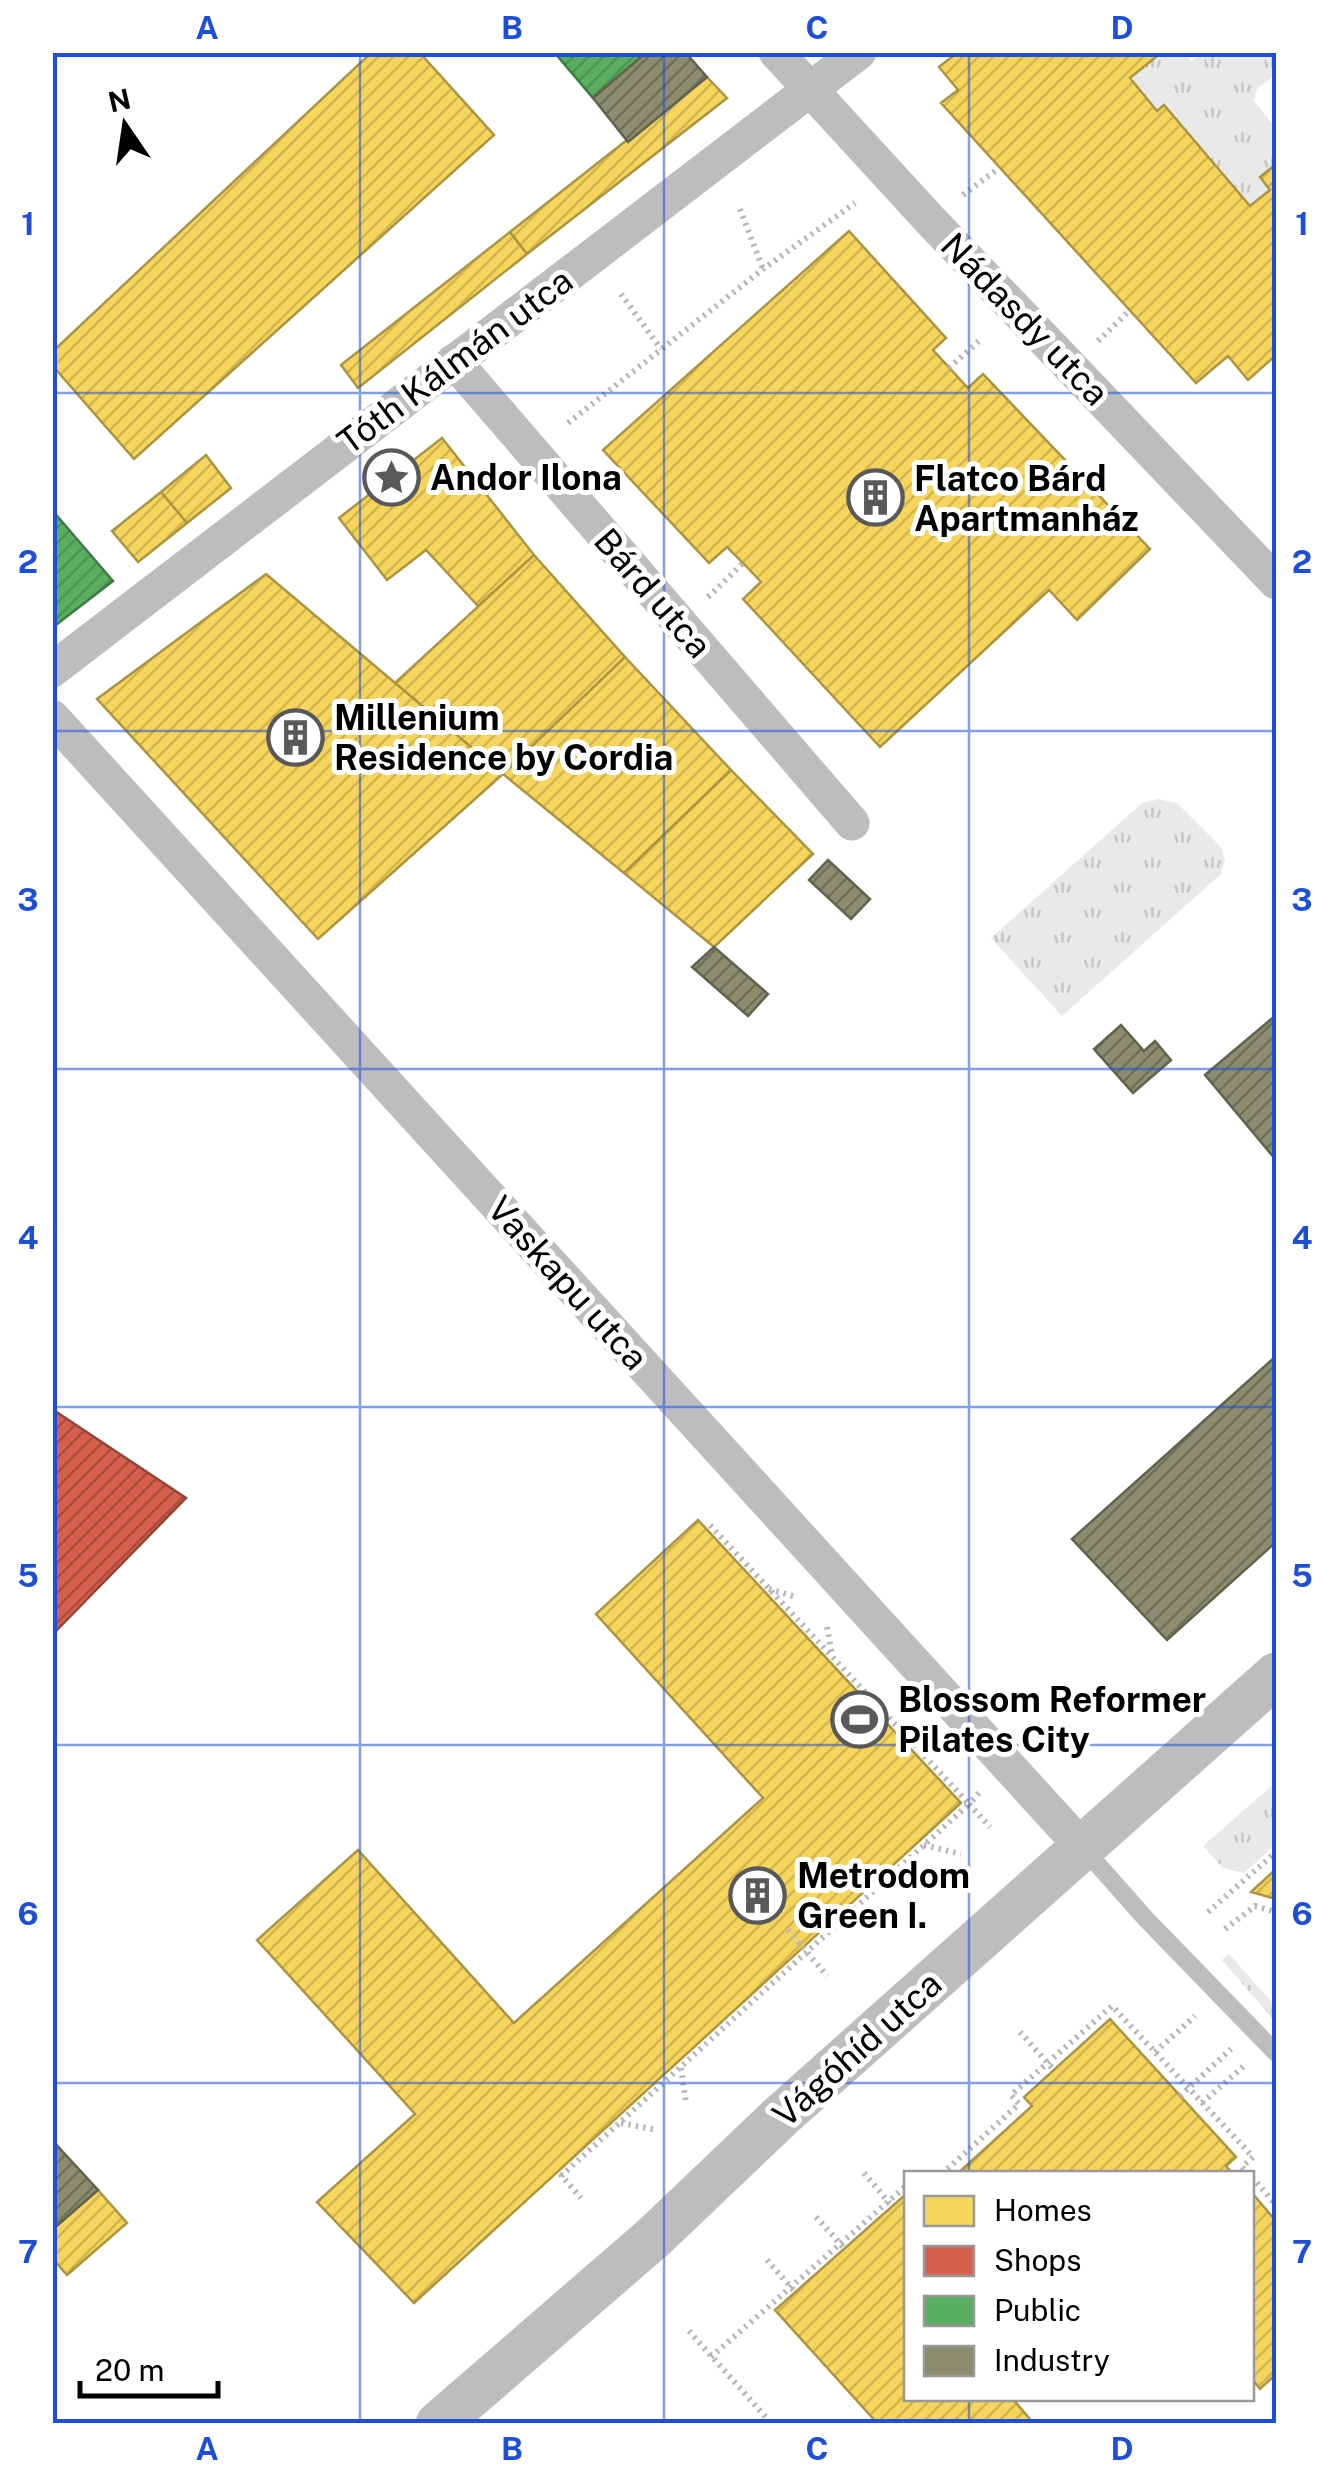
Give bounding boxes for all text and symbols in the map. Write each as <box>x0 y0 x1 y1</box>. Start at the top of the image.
text: A <box>195 9 219 46</box>
text: B <box>501 9 523 46</box>
text: C <box>806 9 828 46</box>
text: D <box>1110 9 1134 46</box>
north arrow <box>75 75 175 175</box>
text: N <box>105 82 134 119</box>
text: 1 <box>21 205 35 242</box>
text: 1 <box>1295 205 1309 242</box>
street label: Nádasdy utca <box>933 225 1117 413</box>
street label: Tóth Kálmán utca <box>330 260 580 462</box>
place icon: Andor Ilona <box>361 447 421 507</box>
place label: Andor Ilona <box>430 457 622 498</box>
place label: Flatco Bárd Apartmanház <box>914 458 1139 539</box>
building icon: Flatco Bárd Apartmanház <box>845 468 905 528</box>
street label: Bárd utca <box>586 520 720 666</box>
text: 2 <box>18 543 38 580</box>
text: 2 <box>1292 543 1312 580</box>
place label: Millenium Residence by Cordia <box>334 697 673 778</box>
building icon: Millenium Residence by Cordia <box>265 707 325 767</box>
text: 3 <box>17 881 39 918</box>
text: 3 <box>1291 881 1313 918</box>
street label: Vaskapu utca <box>480 1188 656 1378</box>
text: 4 <box>18 1219 39 1256</box>
text: 4 <box>1292 1219 1313 1256</box>
text: 5 <box>17 1557 39 1594</box>
text: 5 <box>1291 1557 1313 1594</box>
place label: Blossom Reformer Pilates City <box>898 1679 1206 1760</box>
sports icon: Blossom Reformer Pilates City <box>829 1689 889 1749</box>
place label: Metrodom Green I. <box>797 1855 970 1936</box>
building icon: Metrodom Green I. <box>728 1865 788 1925</box>
text: 6 <box>17 1895 39 1932</box>
text: 6 <box>1291 1895 1313 1932</box>
street label: Vágóhíd utca <box>765 1963 949 2135</box>
legend <box>904 2171 1254 2401</box>
text: Homes <box>994 2192 1092 2228</box>
text: 7 <box>18 2233 38 2270</box>
text: 7 <box>1292 2233 1312 2270</box>
text: Shops <box>994 2242 1081 2278</box>
text: Public <box>994 2292 1081 2328</box>
scale bar <box>80 2336 218 2398</box>
text: Industry <box>994 2342 1110 2378</box>
text: 20 m <box>95 2352 164 2388</box>
text: A <box>195 2430 219 2467</box>
text: B <box>501 2430 523 2467</box>
text: C <box>806 2430 828 2467</box>
text: D <box>1110 2430 1134 2467</box>

